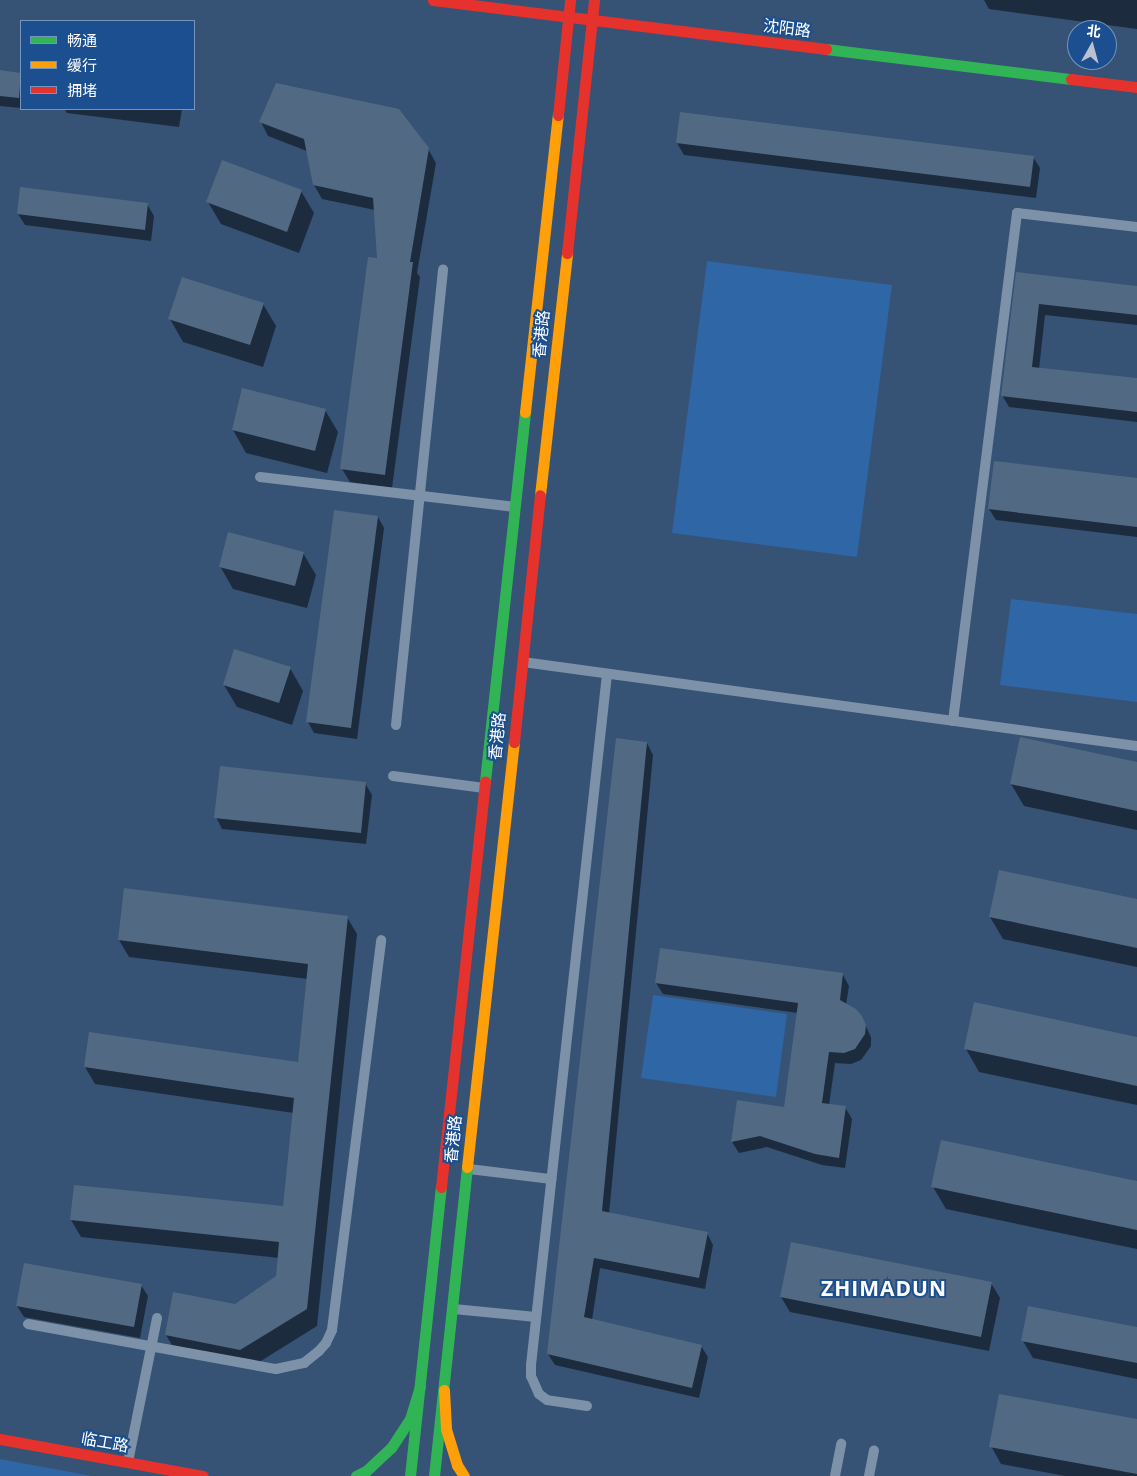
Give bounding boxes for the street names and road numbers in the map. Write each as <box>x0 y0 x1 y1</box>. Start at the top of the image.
street label: 沈阳路 <box>762 16 812 40</box>
street label: 香港路 <box>529 309 553 359</box>
street label: 香港路 <box>485 711 509 761</box>
street label: 香港路 <box>441 1114 465 1164</box>
street label: 临工路 <box>80 1428 130 1456</box>

